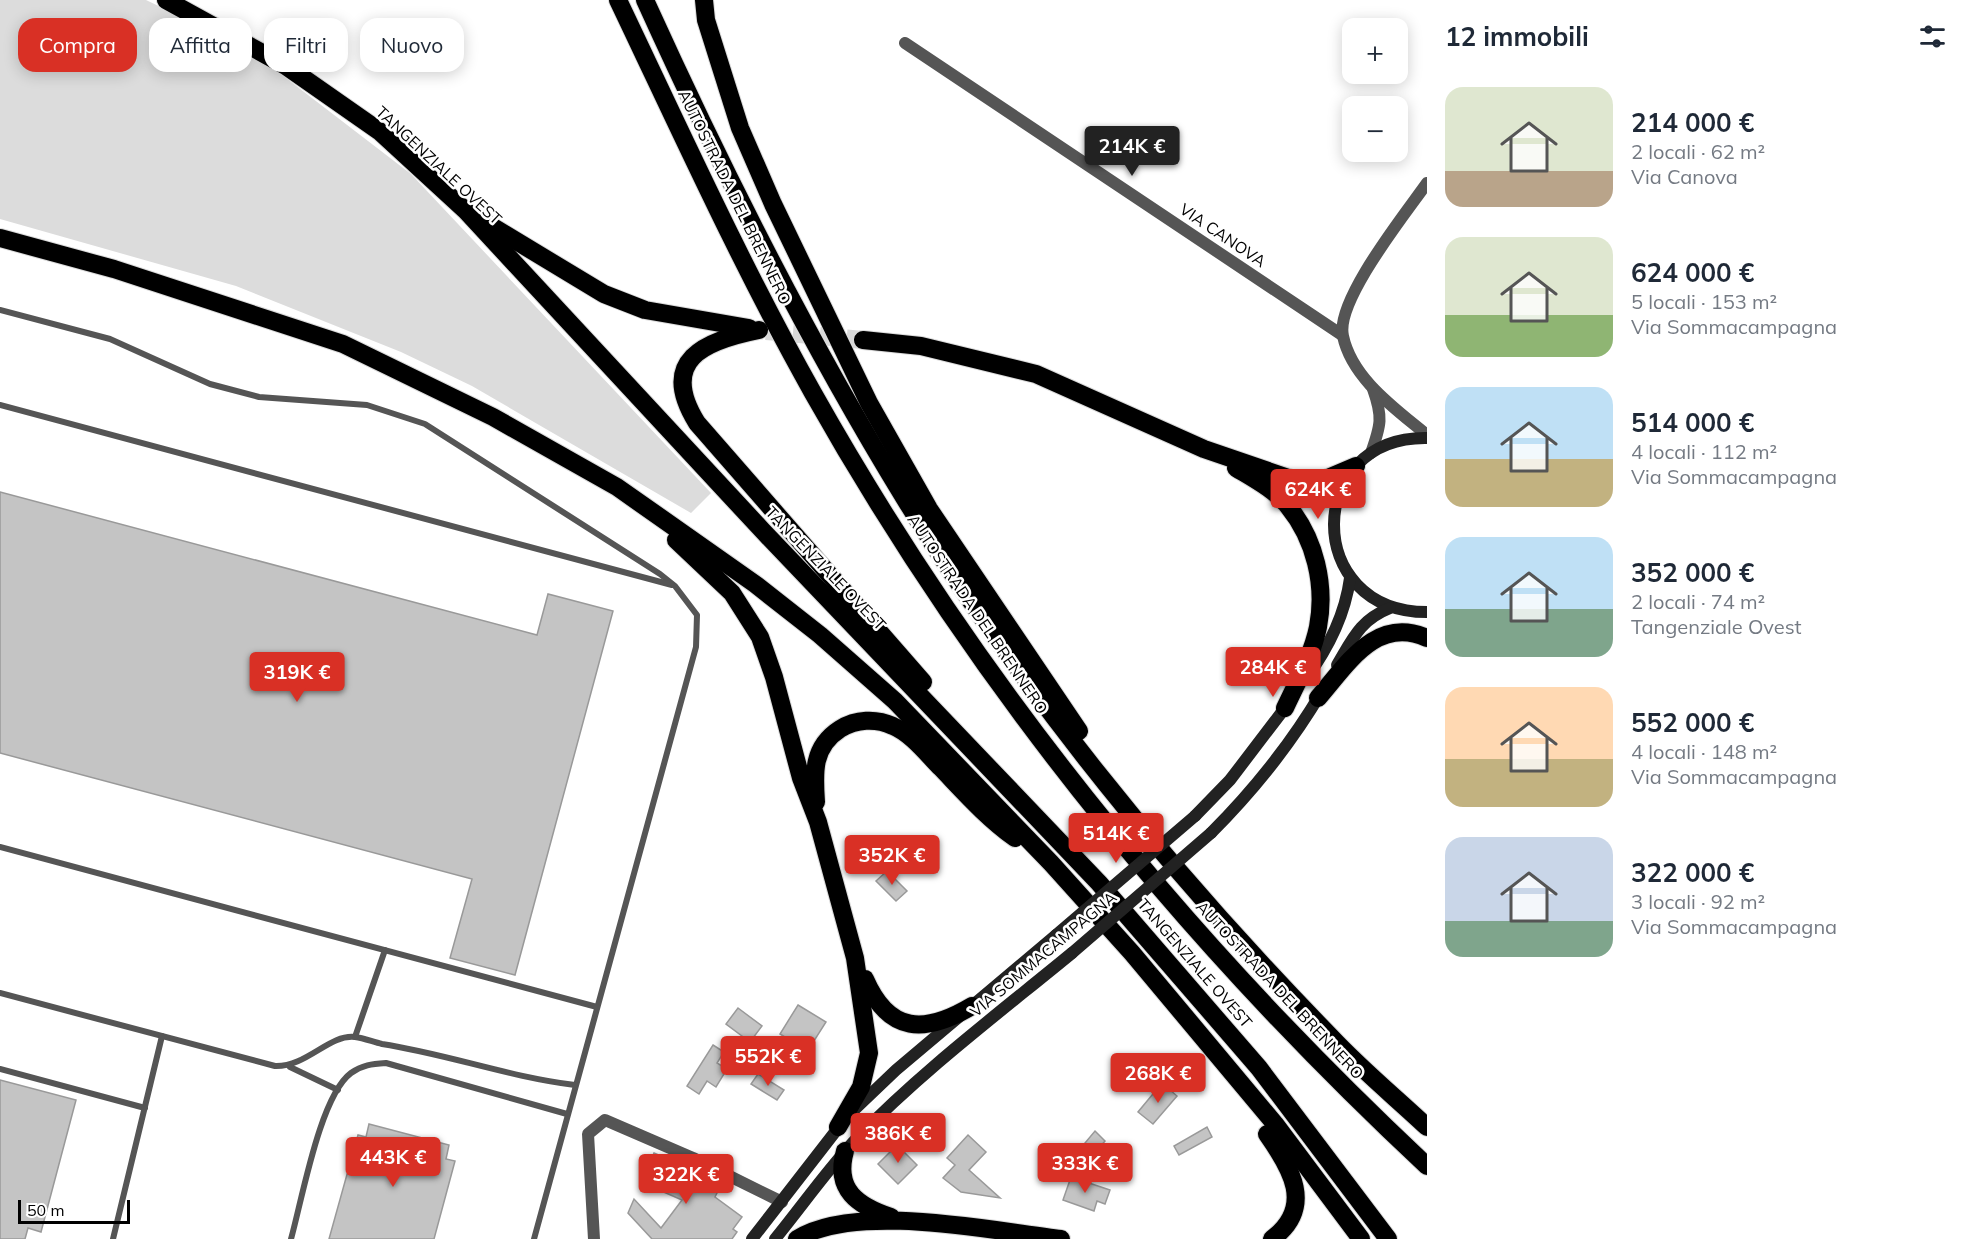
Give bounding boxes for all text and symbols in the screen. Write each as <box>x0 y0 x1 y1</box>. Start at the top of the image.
chip: Compra <box>18 18 137 72</box>
chip: Affitta <box>149 18 252 72</box>
chip: Filtri <box>264 18 348 72</box>
chip: Nuovo <box>360 18 464 72</box>
map controls <box>1342 18 1408 162</box>
button: + <box>1342 18 1408 84</box>
text: 12 immobili <box>1445 20 1589 53</box>
icon: filters <box>1916 20 1949 53</box>
street label: AUTOSTRADA DEL BRENNERO <box>674 86 796 308</box>
button: − <box>1342 96 1408 162</box>
street label: TANGENZIALE OVEST <box>372 101 506 229</box>
text: 214 000 € <box>1631 106 1754 139</box>
icon: home <box>1493 111 1565 183</box>
pin: 214K € <box>1083 126 1181 177</box>
text: 214K € <box>1099 133 1165 158</box>
text: 2 locali · 62 m² <box>1631 139 1765 164</box>
text: Via Canova <box>1631 164 1738 189</box>
street label: VIA CANOVA <box>1176 199 1270 271</box>
text: 624 000 € <box>1631 256 1754 289</box>
icon: home <box>1493 261 1565 333</box>
text: 5 locali · 153 m² <box>1631 289 1777 314</box>
text: Via Sommacampagna <box>1631 314 1837 339</box>
text: 514 000 € <box>1631 406 1754 439</box>
icon: home <box>1493 411 1565 483</box>
text: 4 locali · 112 m² <box>1631 439 1777 464</box>
text: Via Sommacampagna <box>1631 464 1837 489</box>
pin: 624K € <box>1269 469 1367 520</box>
text: 624K € <box>1285 476 1351 501</box>
street label: TANGENZIALE OVEST <box>762 502 891 634</box>
street label: AUTOSTRADA DEL BRENNERO <box>904 510 1052 718</box>
text: 352 000 € <box>1631 556 1754 589</box>
icon: home <box>1493 561 1565 633</box>
text: 2 locali · 74 m² <box>1631 589 1765 614</box>
text: Tangenziale Ovest <box>1631 614 1802 639</box>
pin: 284K € <box>1224 647 1322 698</box>
pin: 319K € <box>248 652 346 703</box>
text: 284K € <box>1240 654 1306 679</box>
text: 319K € <box>264 659 330 684</box>
text: 552 000 € <box>1631 706 1754 739</box>
icon: home <box>1493 711 1565 783</box>
text: 4 locali · 148 m² <box>1631 739 1777 764</box>
text: Via Sommacampagna <box>1631 764 1837 789</box>
pin: 514K € <box>1067 813 1165 864</box>
text: 514K € <box>1083 820 1149 845</box>
pin: 352K € <box>843 835 941 886</box>
text: 352K € <box>859 842 925 867</box>
text: 322 000 € <box>1631 856 1754 889</box>
icon: home <box>1493 861 1565 933</box>
street label: VIA SOMMACAMPAGNA <box>966 887 1120 1021</box>
text: 3 locali · 92 m² <box>1631 889 1765 914</box>
street label: TANGENZIALE OVEST <box>1133 894 1257 1032</box>
street label: AUTOSTRADA DEL BRENNERO <box>1192 897 1368 1083</box>
text: Via Sommacampagna <box>1631 914 1837 939</box>
pin: 552K € <box>719 1036 817 1087</box>
text: 552K € <box>735 1043 801 1068</box>
pin: 268K € <box>1109 1053 1207 1104</box>
text: 268K € <box>1125 1060 1191 1085</box>
pin: 386K € <box>849 1113 947 1164</box>
text: 386K € <box>865 1120 931 1145</box>
pin: 443K € <box>344 1137 442 1188</box>
pin: 333K € <box>1036 1143 1134 1194</box>
text: 443K € <box>360 1144 426 1169</box>
text: 333K € <box>1052 1150 1118 1175</box>
pin: 322K € <box>637 1154 735 1205</box>
text: 322K € <box>653 1161 719 1186</box>
scale bar <box>18 1197 130 1224</box>
text: 50 m <box>27 1200 64 1220</box>

